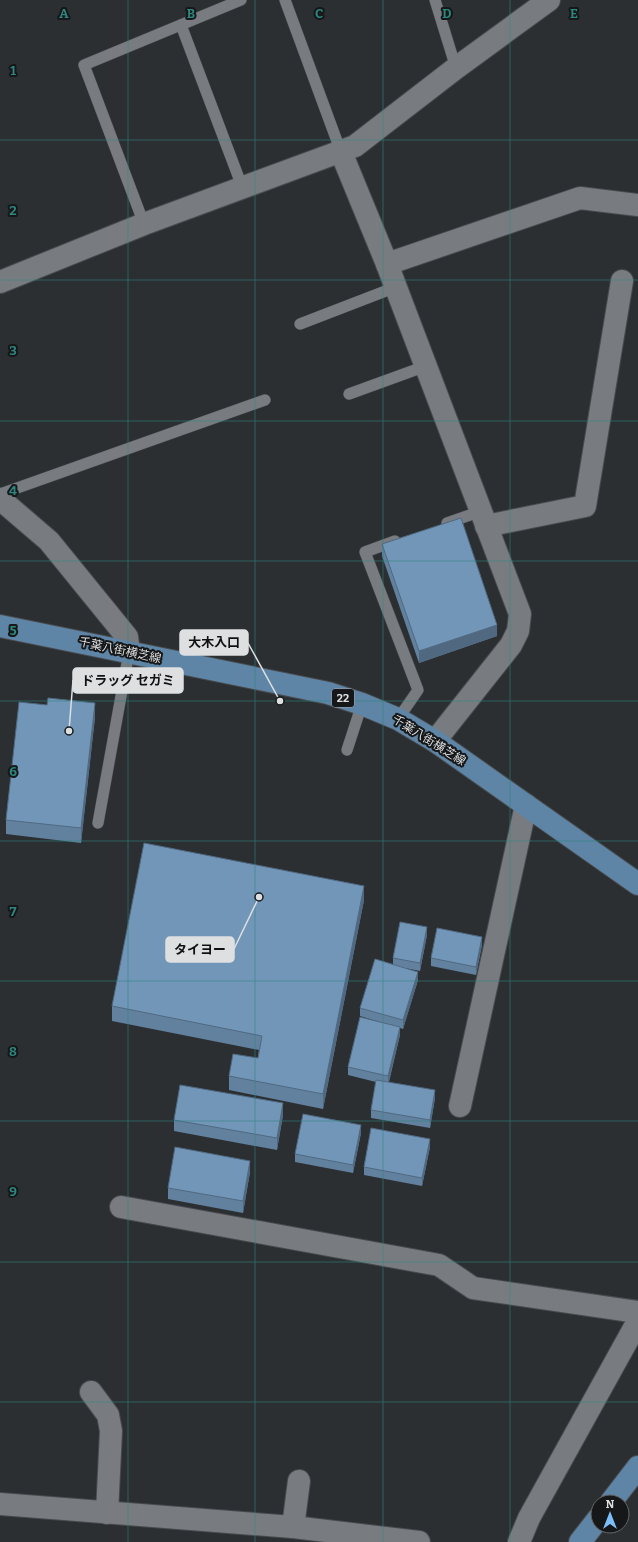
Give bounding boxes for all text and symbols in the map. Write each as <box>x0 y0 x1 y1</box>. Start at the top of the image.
text: A <box>59 6 69 21</box>
text: B <box>187 6 195 21</box>
text: C <box>315 6 323 21</box>
text: D <box>442 6 452 21</box>
text: E <box>570 6 578 21</box>
text: 1 <box>10 63 16 78</box>
text: 2 <box>9 203 17 218</box>
text: 3 <box>9 343 17 358</box>
text: 4 <box>9 483 17 498</box>
text: 5 <box>9 623 17 638</box>
callout: 大木入口 <box>180 630 248 655</box>
street label: 千葉八街横芝線 <box>77 634 163 666</box>
text: 大木入口 <box>188 635 240 650</box>
callout: ドラッグ セガミ <box>73 668 183 693</box>
text: ドラッグ セガミ <box>81 673 175 688</box>
road number: 22 <box>332 689 354 707</box>
street label: 千葉八街横芝線 <box>390 712 468 768</box>
text: 6 <box>9 764 17 779</box>
text: 7 <box>10 904 17 919</box>
callout: タイヨー <box>166 937 234 962</box>
text: タイヨー <box>174 942 226 957</box>
text: 8 <box>9 1044 17 1059</box>
text: 9 <box>9 1184 17 1199</box>
north arrow <box>590 1494 630 1534</box>
text: N <box>606 1498 615 1511</box>

